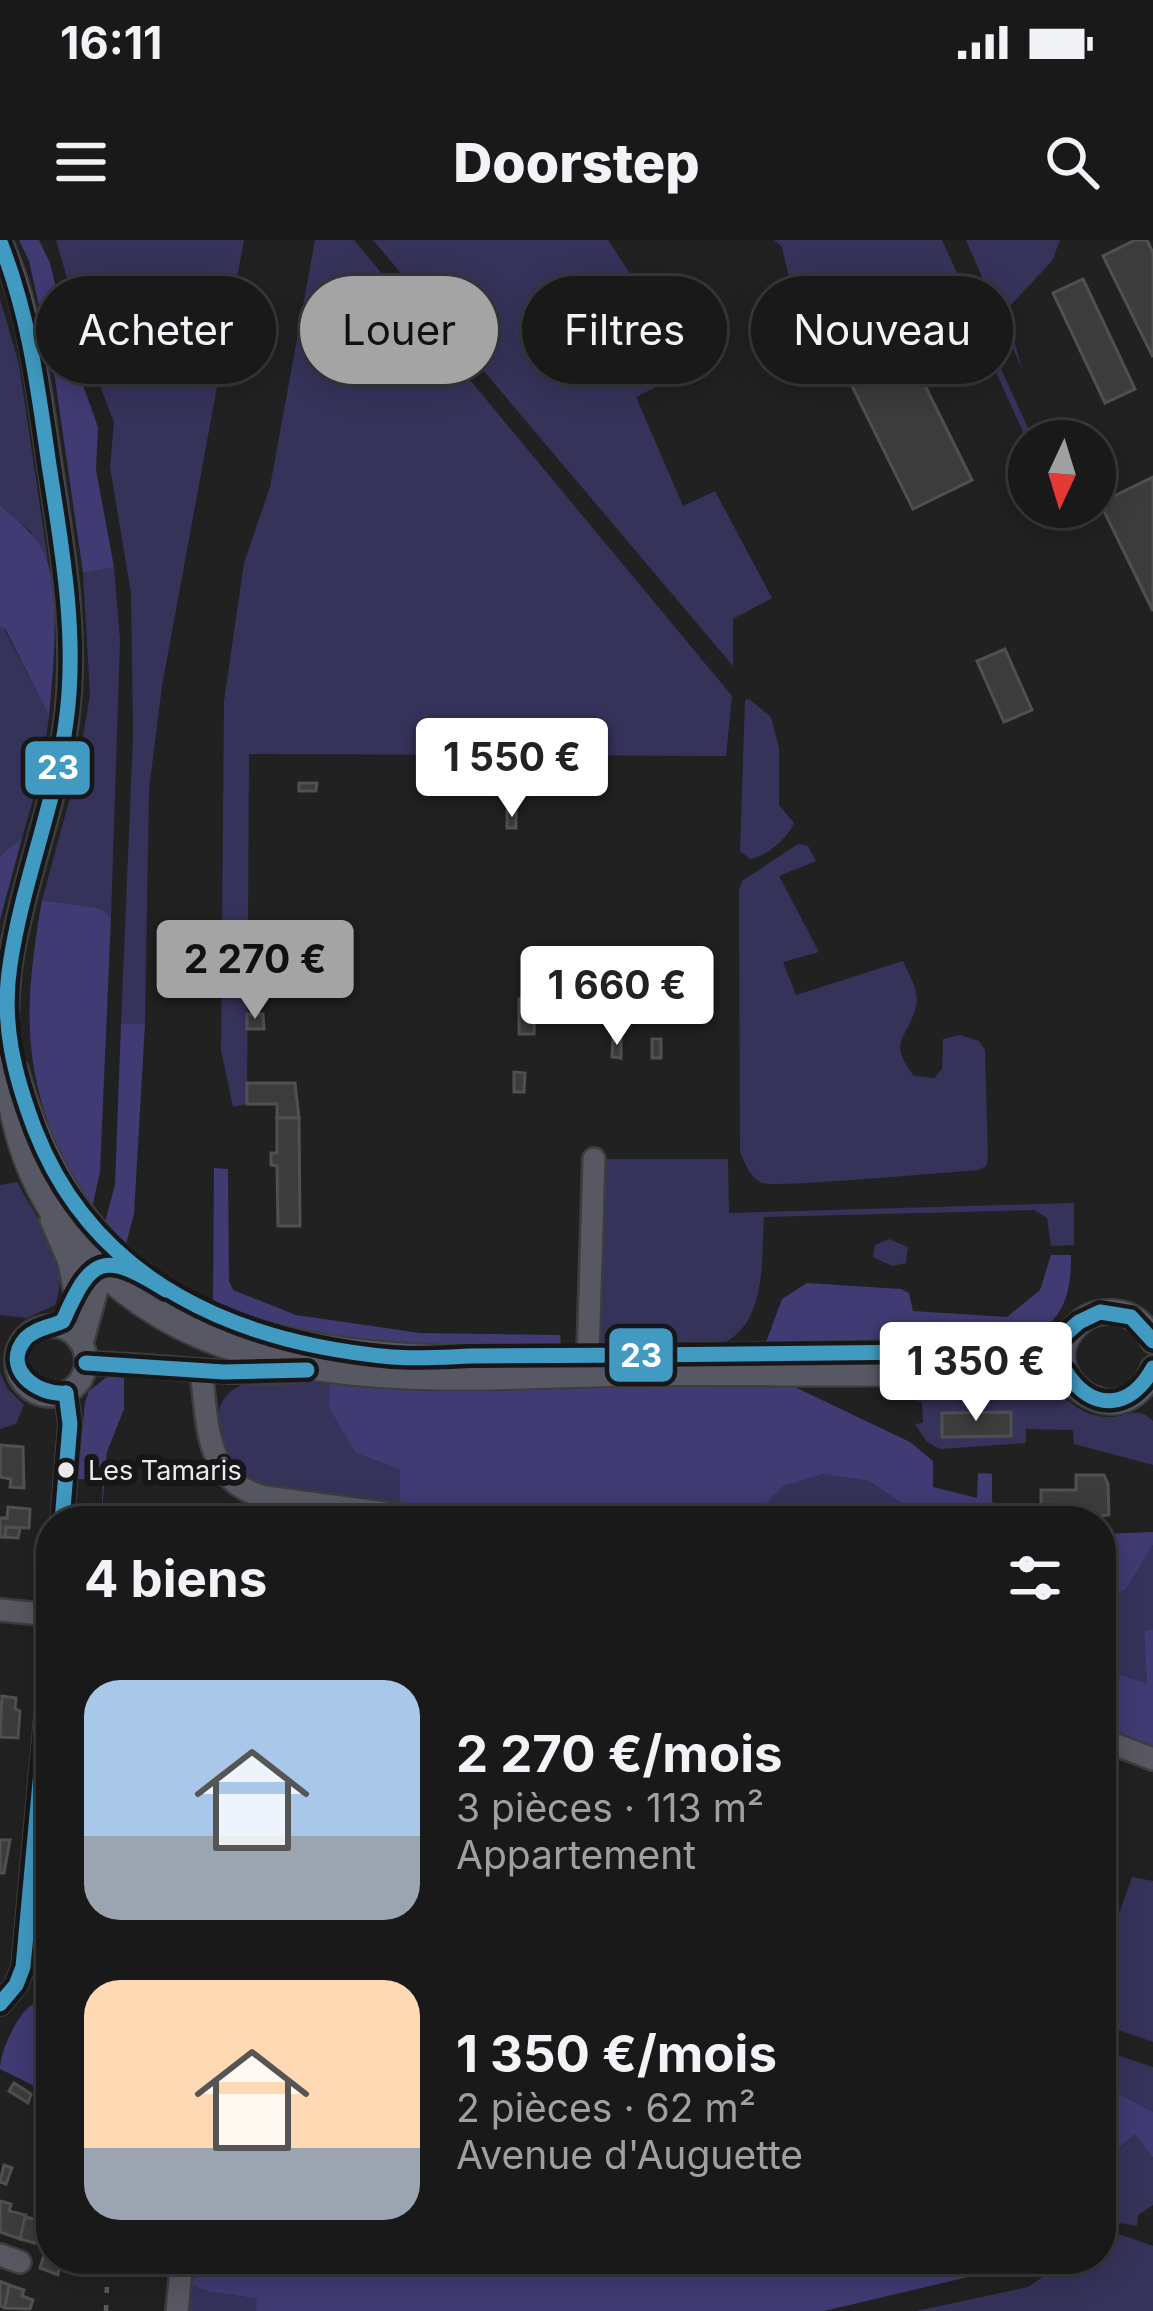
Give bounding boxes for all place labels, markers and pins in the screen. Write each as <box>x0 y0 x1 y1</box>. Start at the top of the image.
pin: 1 550 € <box>401 718 623 820</box>
pin: 2 270 € <box>144 920 366 1022</box>
pin: 1 660 € <box>506 946 728 1048</box>
pin: 1 350 € <box>865 1322 1087 1424</box>
place label: Les Tamaris <box>88 1454 242 1487</box>
marker: Les Tamaris <box>55 1459 77 1481</box>

